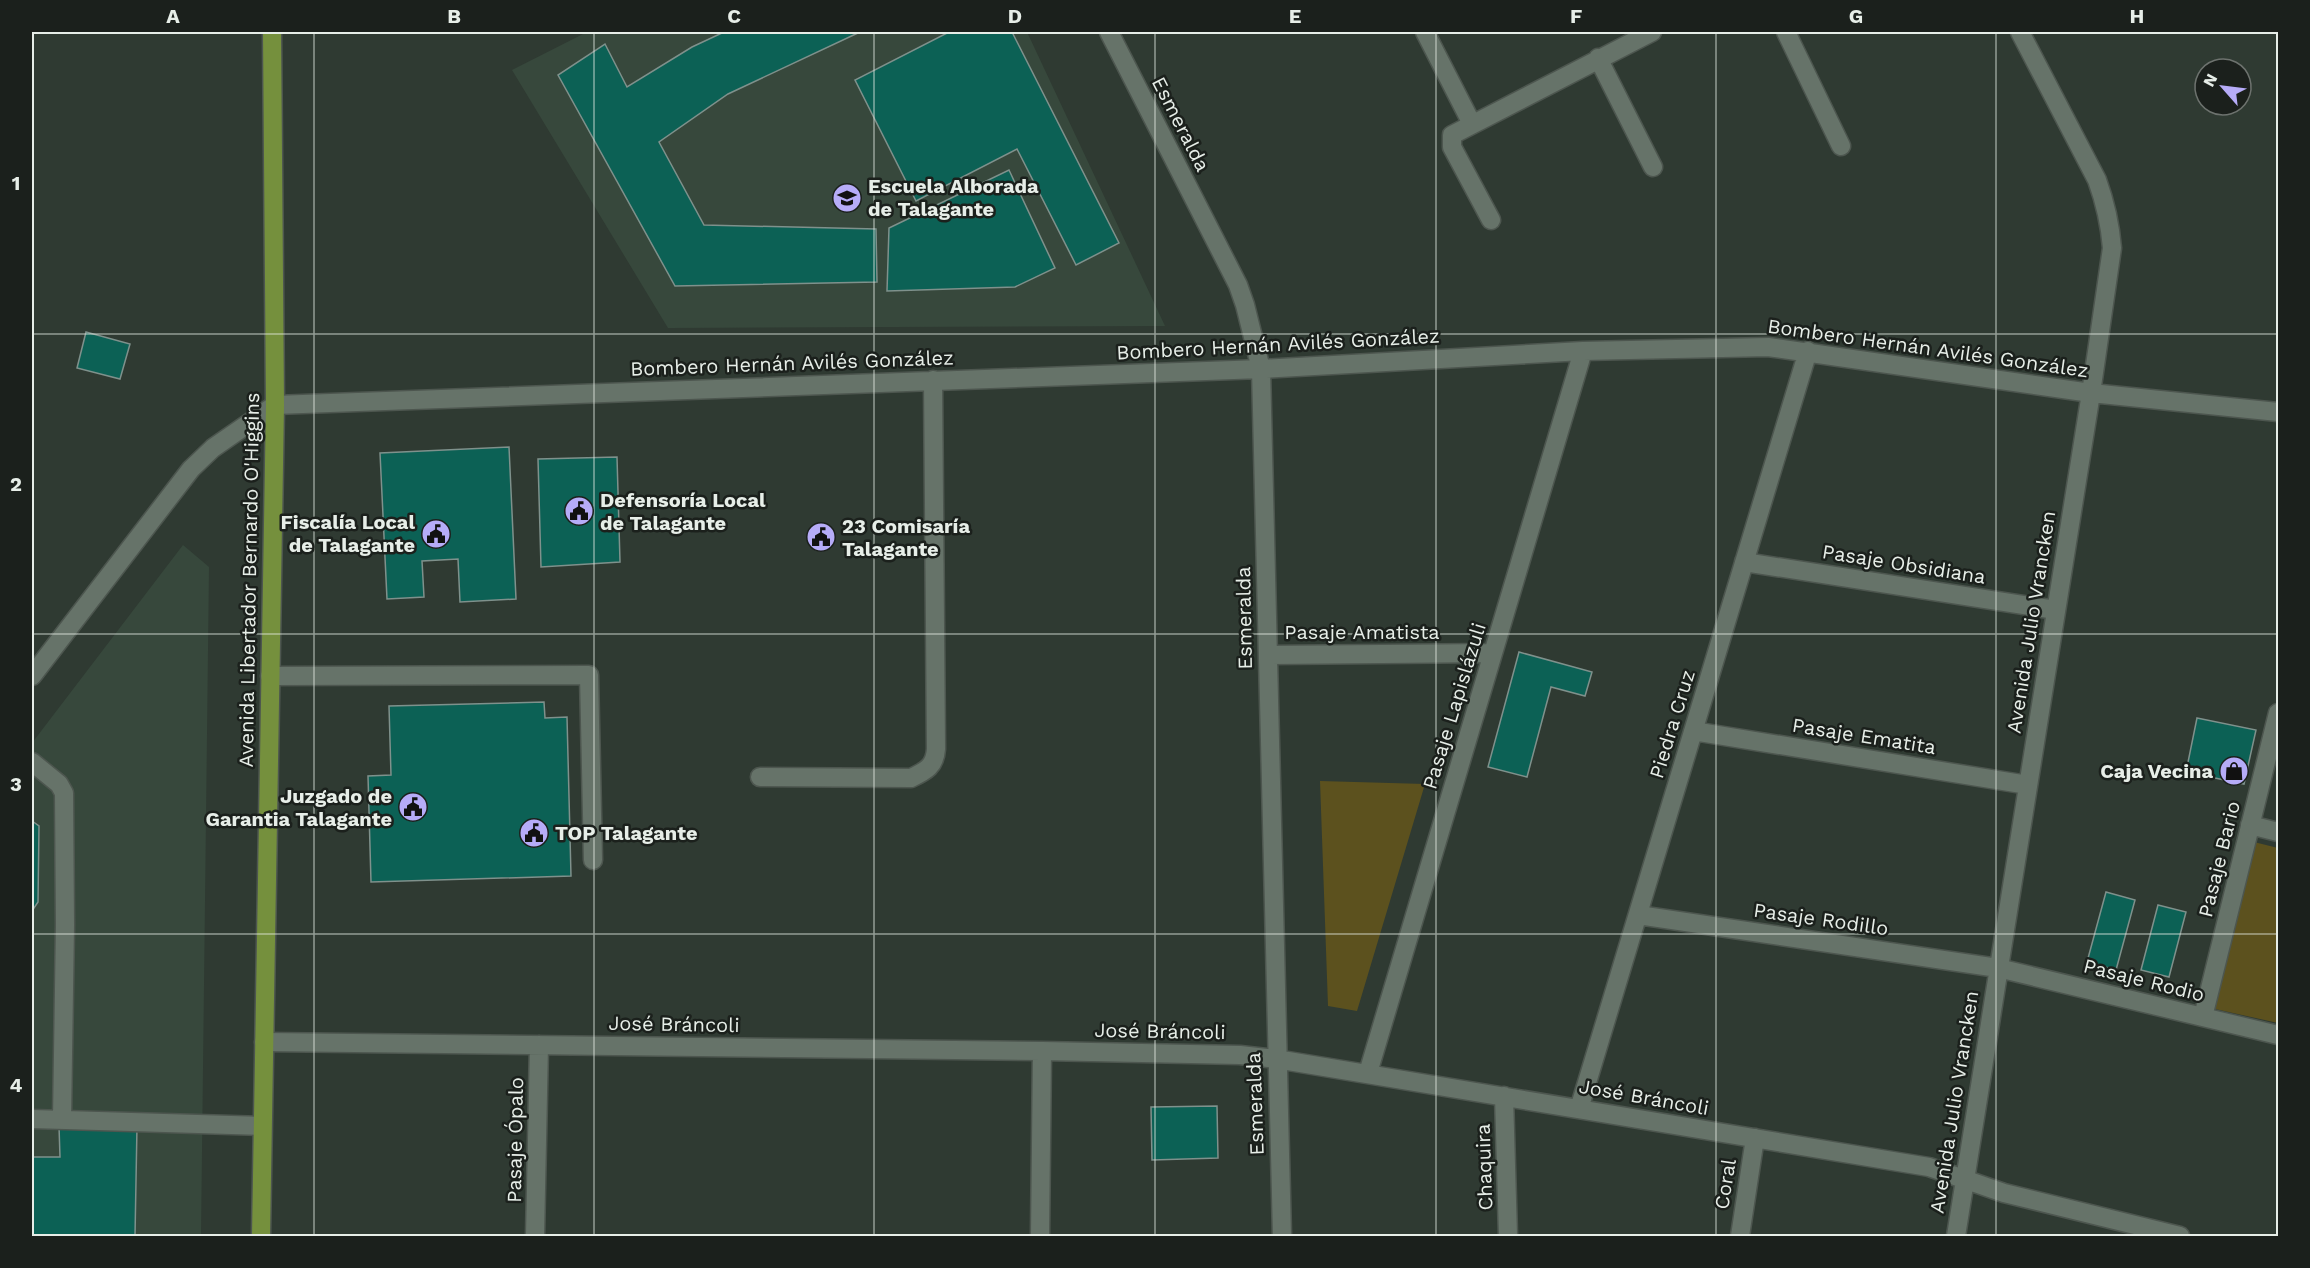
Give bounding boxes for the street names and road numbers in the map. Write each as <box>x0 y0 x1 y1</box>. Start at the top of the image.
street label: Esmeralda <box>1147 73 1215 175</box>
street label: Bombero Hernán Avilés González <box>1766 314 2090 382</box>
street label: Bombero Hernán Avilés González <box>1116 324 1440 364</box>
street label: Bombero Hernán Avilés González <box>630 345 954 381</box>
street label: Avenida Libertador Bernardo O'Higgins <box>234 392 264 768</box>
street label: Avenida Julio Vrancken <box>2002 509 2060 735</box>
street label: Pasaje Obsidiana <box>1821 539 1987 589</box>
street label: Esmeralda <box>1231 566 1257 670</box>
street label: Pasaje Amatista <box>1284 620 1440 644</box>
street label: Pasaje Lapislázuli <box>1417 620 1491 792</box>
street label: Piedra Cruz <box>1644 667 1700 781</box>
street label: Pasaje Ematita <box>1790 713 1938 759</box>
street label: Pasaje Bario <box>2193 798 2245 920</box>
street label: Pasaje Rodillo <box>1752 898 1890 940</box>
street label: Pasaje Rodio <box>2081 953 2207 1007</box>
street label: Avenida Julio Vrancken <box>1925 989 1983 1215</box>
street label: José Bráncoli <box>608 1011 740 1037</box>
street label: José Bráncoli <box>1094 1018 1226 1044</box>
street label: Esmeralda <box>1241 1052 1269 1156</box>
street label: José Bráncoli <box>1577 1074 1711 1120</box>
street label: Pasaje Ópalo <box>502 1077 528 1203</box>
street label: Chaquira <box>1470 1123 1498 1211</box>
street label: Coral <box>1709 1157 1741 1211</box>

